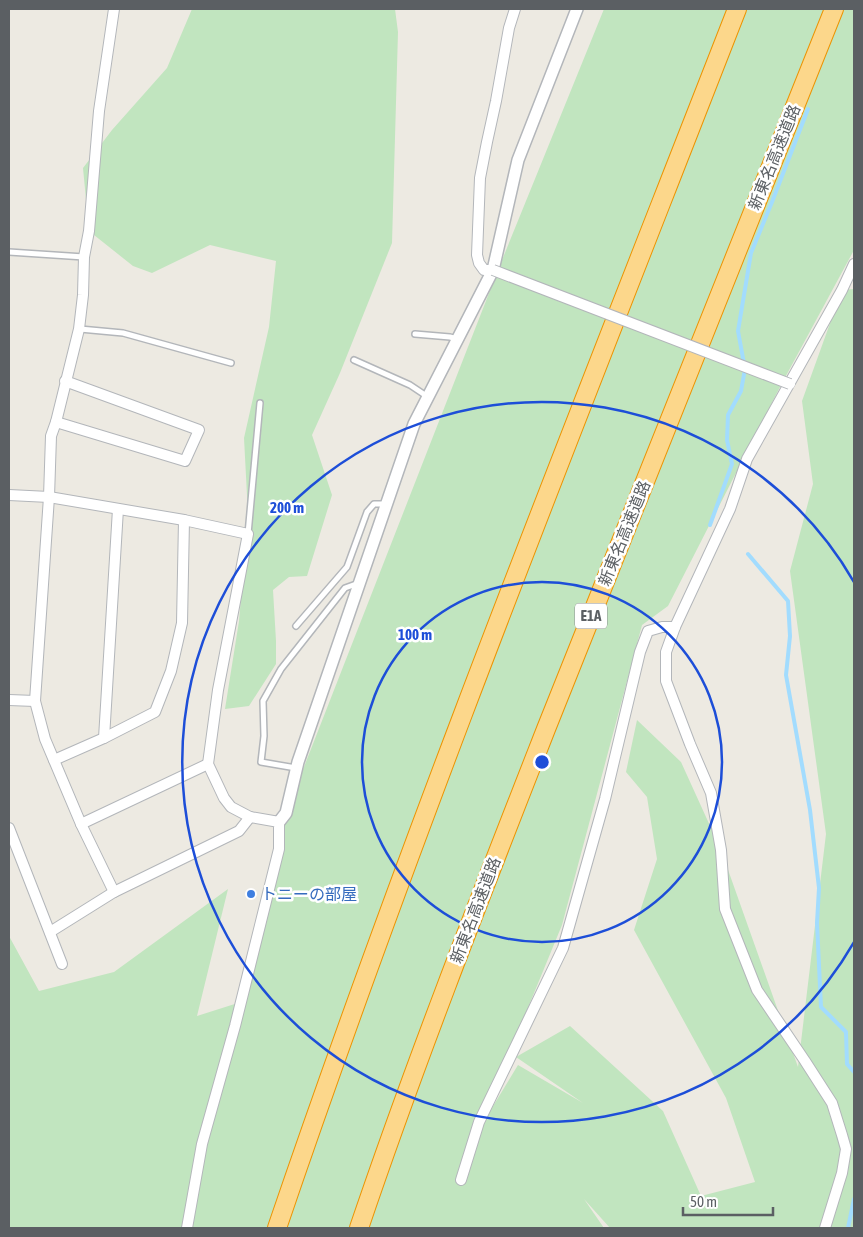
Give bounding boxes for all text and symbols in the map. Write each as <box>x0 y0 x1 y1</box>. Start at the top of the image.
street label: 新東名高速道路 <box>745 102 803 212</box>
street label: 新東名高速道路 <box>595 478 653 588</box>
text: 200 m <box>270 499 304 516</box>
road number: E1A <box>575 604 607 628</box>
text: 100 m <box>398 626 432 643</box>
centre of rings <box>533 753 551 771</box>
street label: 新東名高速道路 <box>447 854 503 966</box>
place label: トニーの部屋 <box>261 885 357 903</box>
marker: トニーの部屋 <box>245 888 257 900</box>
scale bar <box>683 1184 773 1216</box>
text: 50 m <box>690 1193 717 1210</box>

